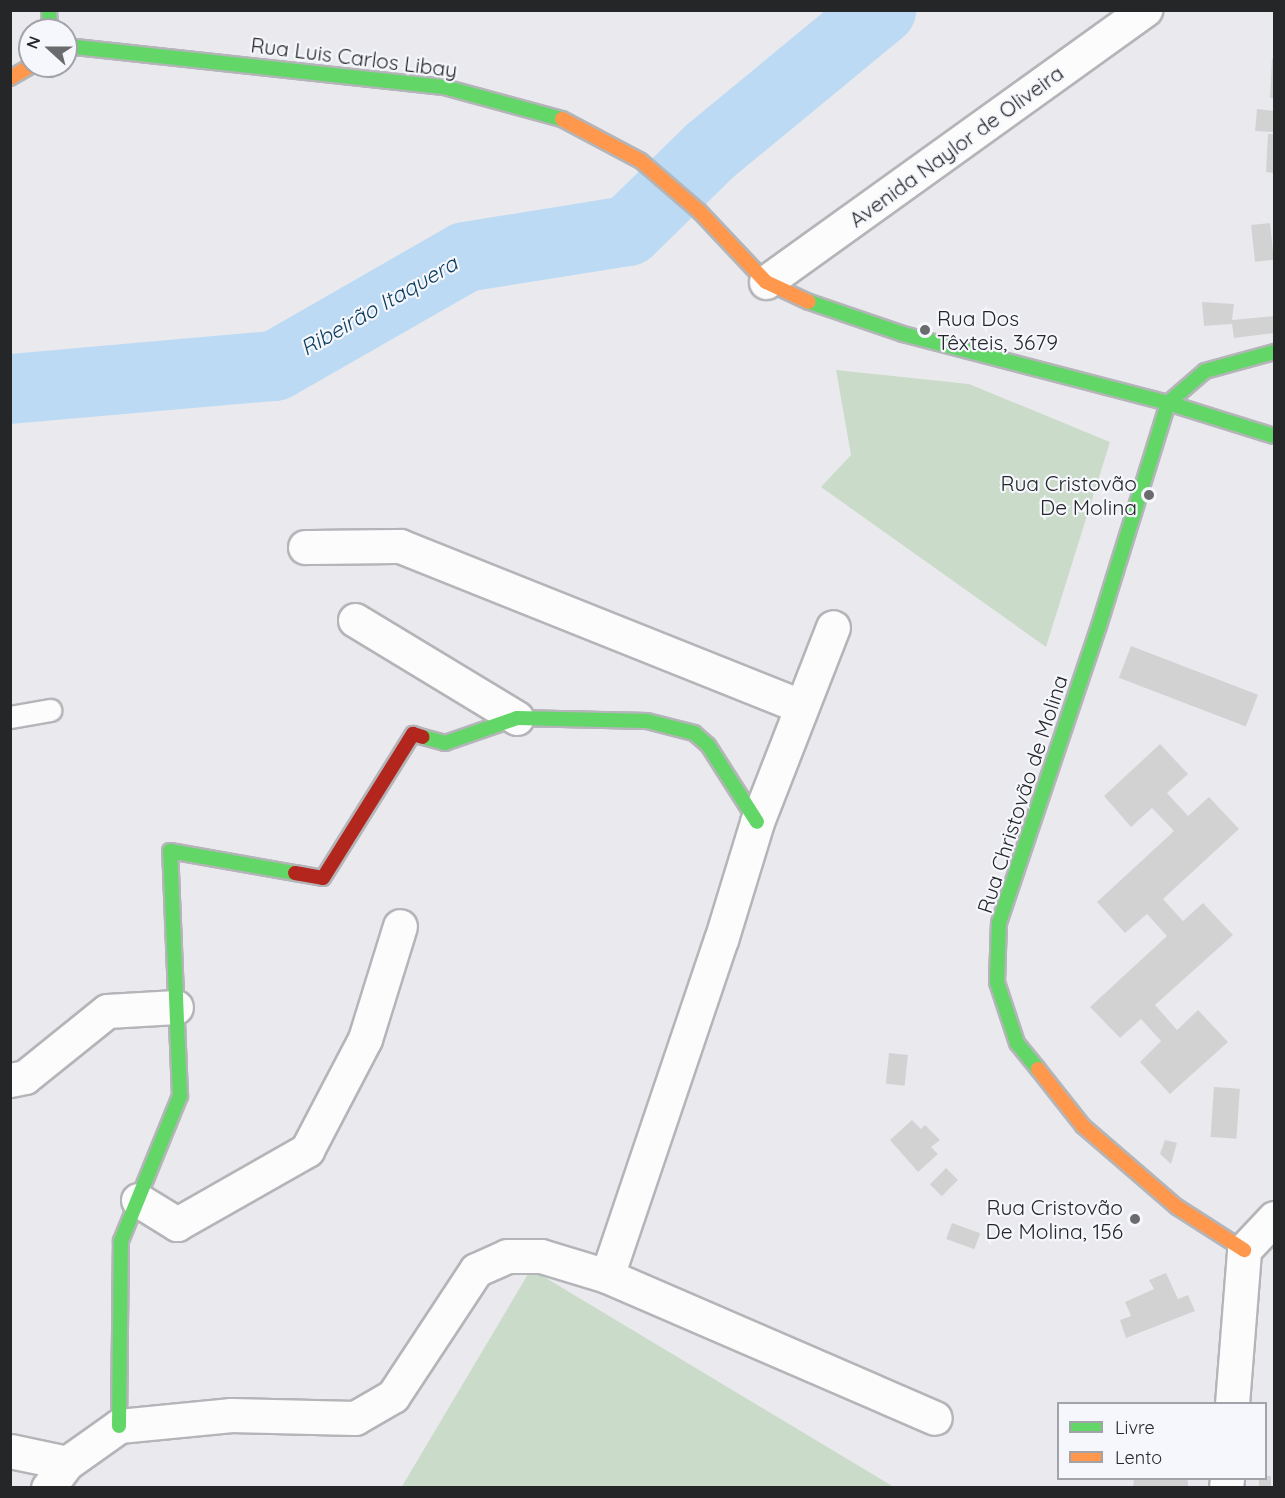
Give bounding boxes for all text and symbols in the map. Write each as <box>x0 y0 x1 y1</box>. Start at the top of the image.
north arrow <box>18 18 78 78</box>
street label: Rua Luis Carlos Libay <box>249 32 459 82</box>
text: N <box>22 33 45 51</box>
street label: Avenida Naylor de Oliveira <box>844 60 1068 232</box>
water label: Ribeirão Itaquera <box>296 250 462 362</box>
place label: Rua Dos Têxteis, 3679 <box>937 305 1058 355</box>
marker: Rua Dos Têxteis, 3679 <box>918 323 932 337</box>
place label: Rua Cristovão De Molina <box>1001 470 1137 520</box>
marker: Rua Cristovão De Molina <box>1142 488 1156 502</box>
street label: Rua Christovão de Molina <box>972 672 1072 916</box>
place label: Rua Cristovão De Molina, 156 <box>986 1194 1123 1244</box>
marker: Rua Cristovão De Molina, 156 <box>1128 1212 1142 1226</box>
legend <box>1057 1402 1267 1480</box>
text: Livre <box>1115 1416 1155 1439</box>
text: Lento <box>1115 1446 1162 1469</box>

